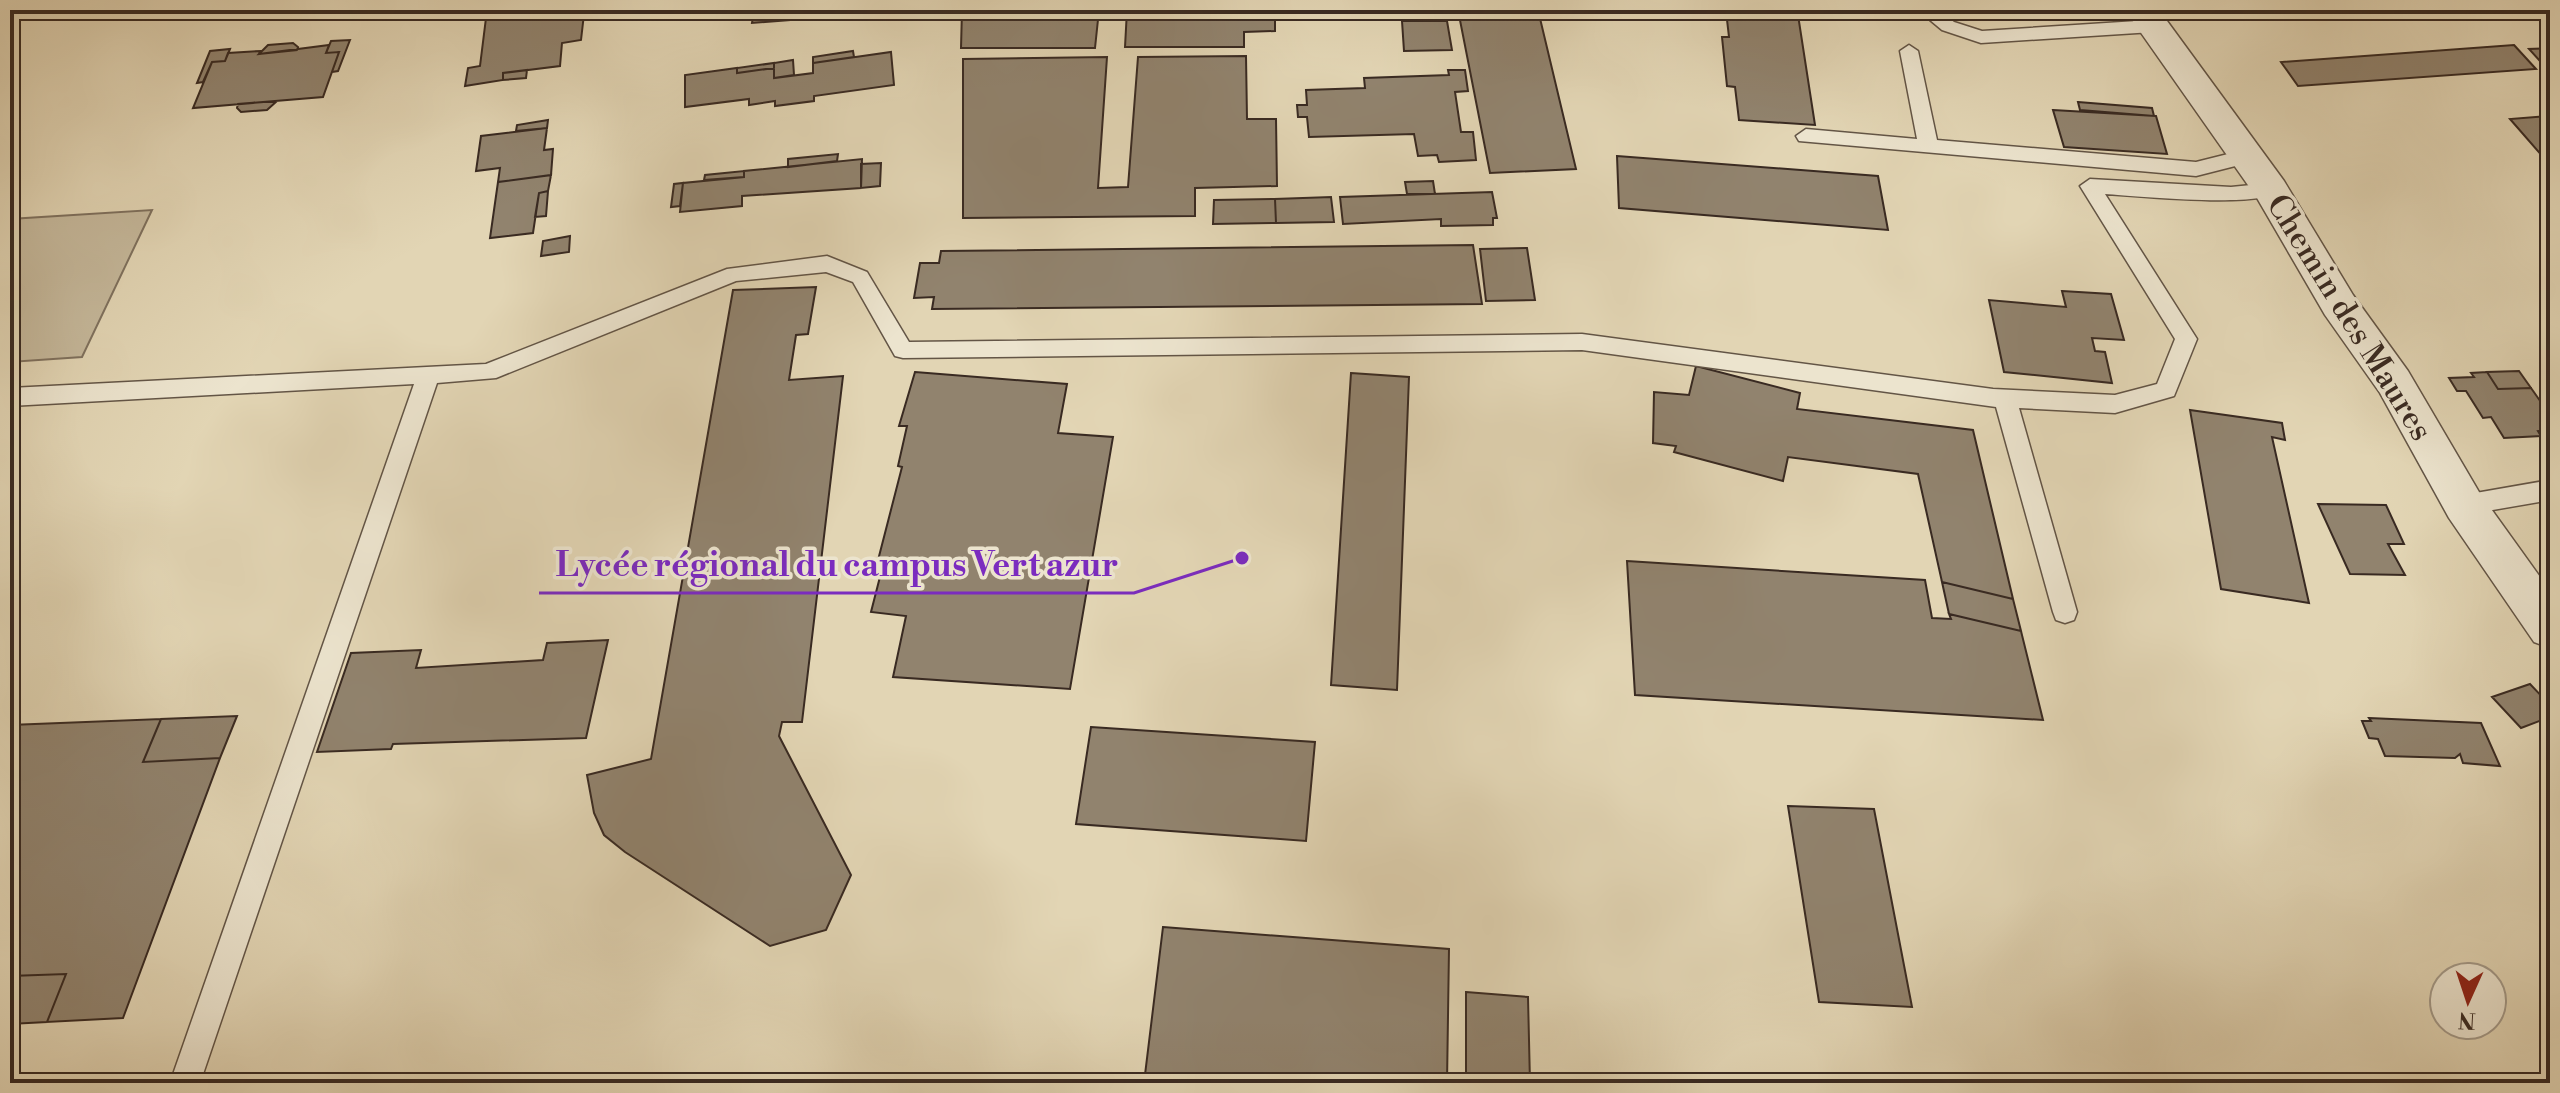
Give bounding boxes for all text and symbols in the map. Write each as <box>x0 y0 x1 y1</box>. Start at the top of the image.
street label: Chemin des Maures <box>2257 187 2441 448</box>
callout: Lycée régional du campus Vert azur <box>539 535 1134 593</box>
text: Lycée régional du campus Vert azur <box>556 545 1118 587</box>
north arrow <box>2428 961 2508 1041</box>
text: N <box>2457 1006 2476 1033</box>

